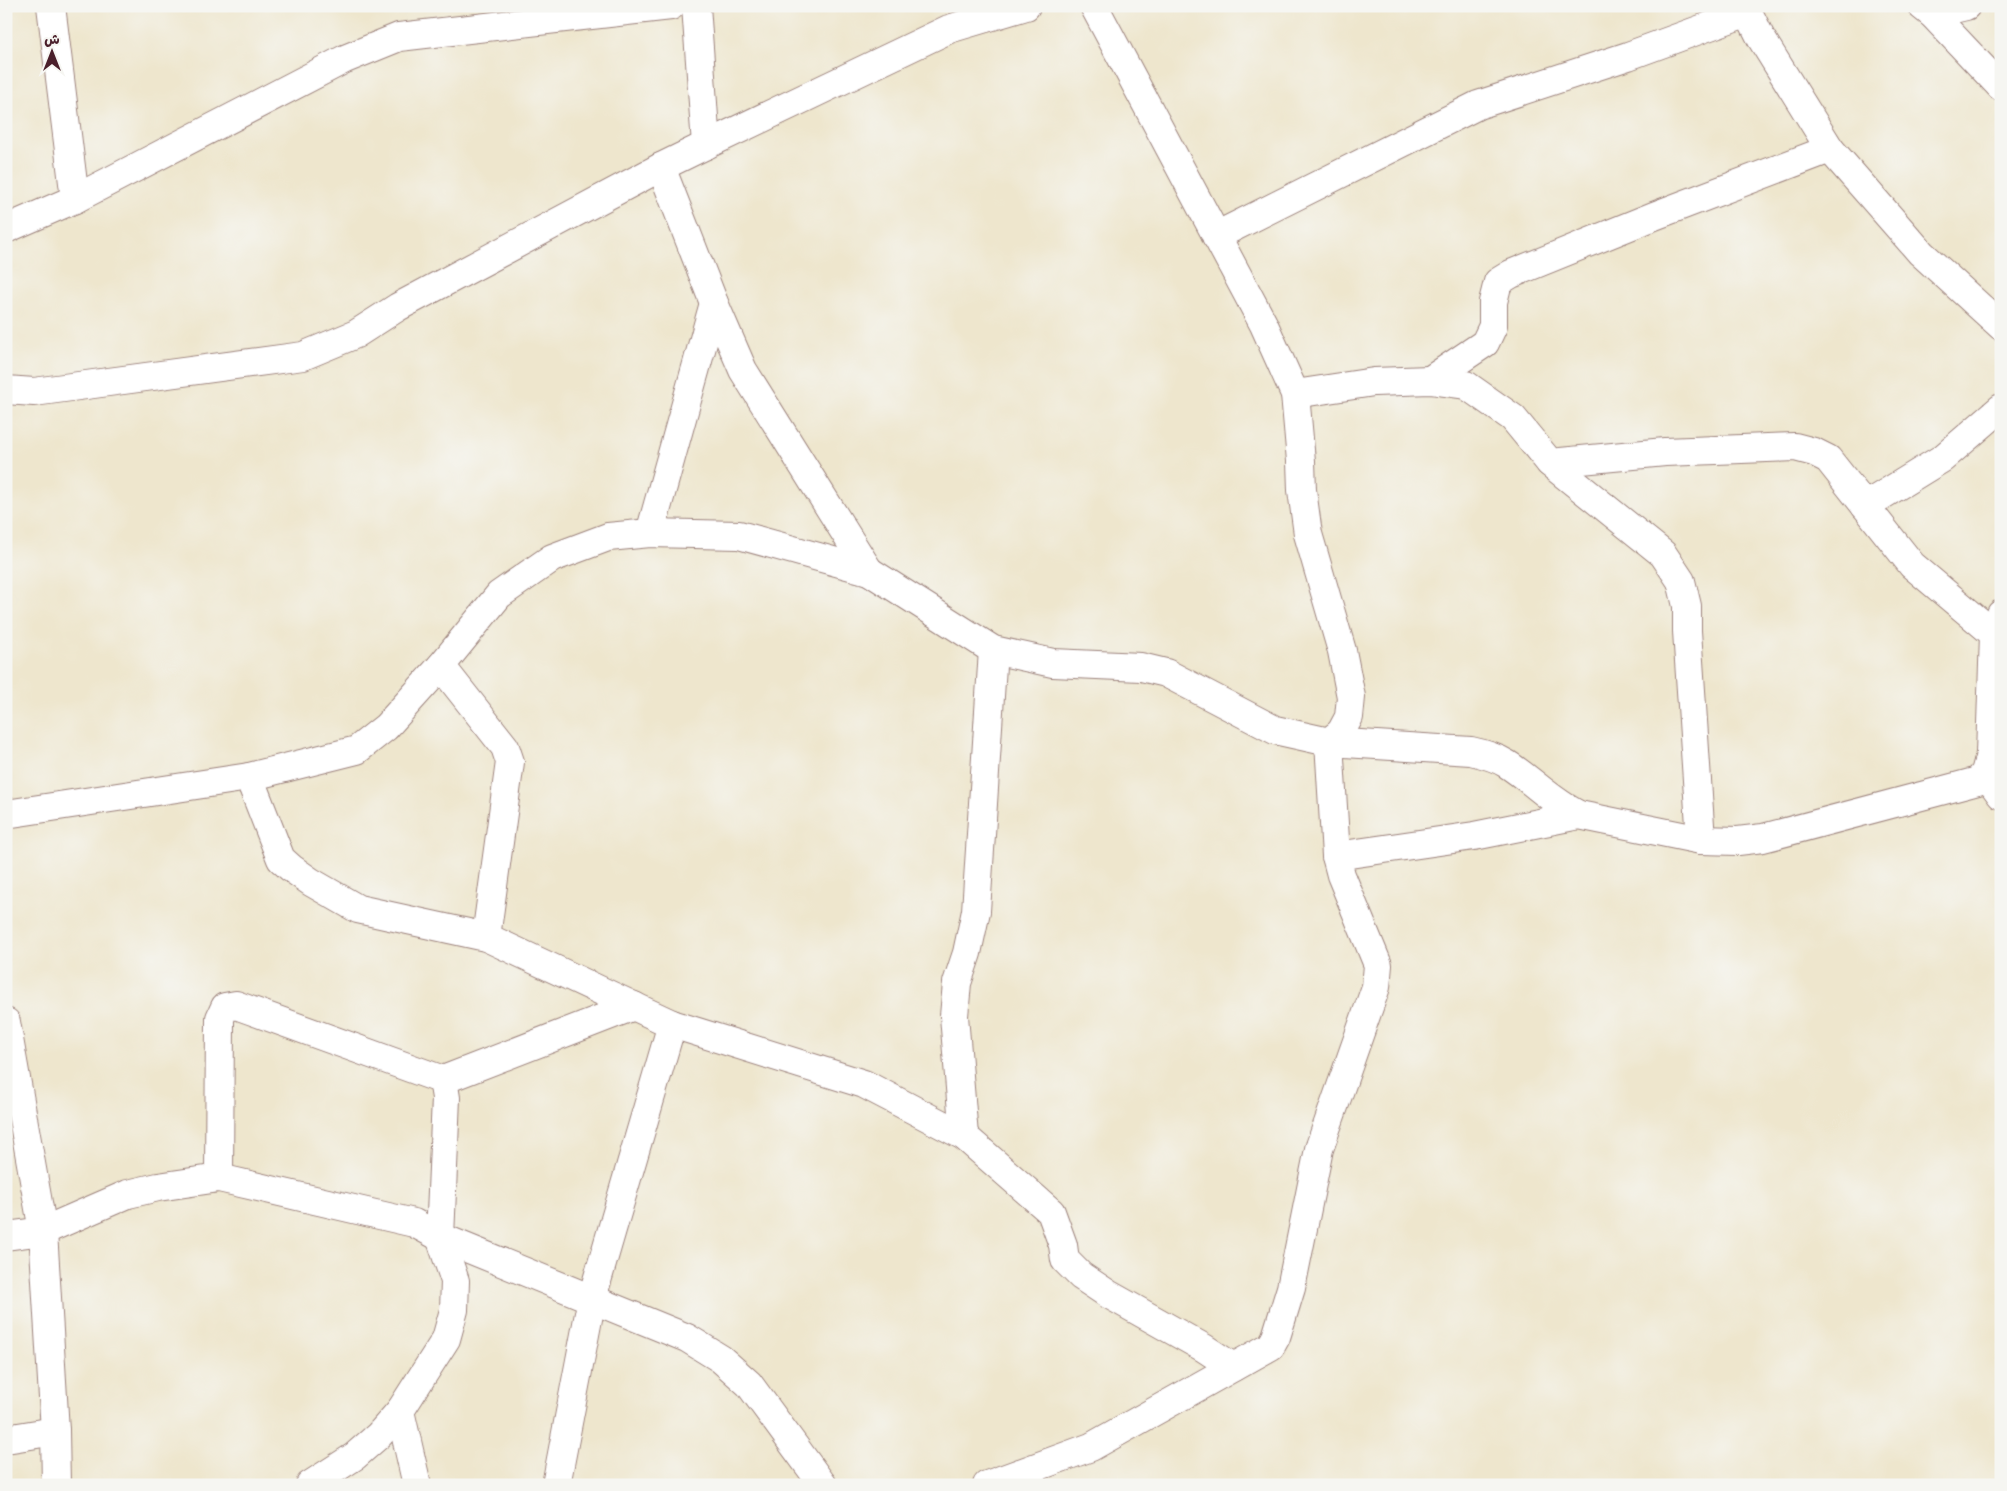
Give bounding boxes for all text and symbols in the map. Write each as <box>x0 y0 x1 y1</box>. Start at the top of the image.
north arrow <box>28 28 78 78</box>
text: ش <box>44 31 60 51</box>

